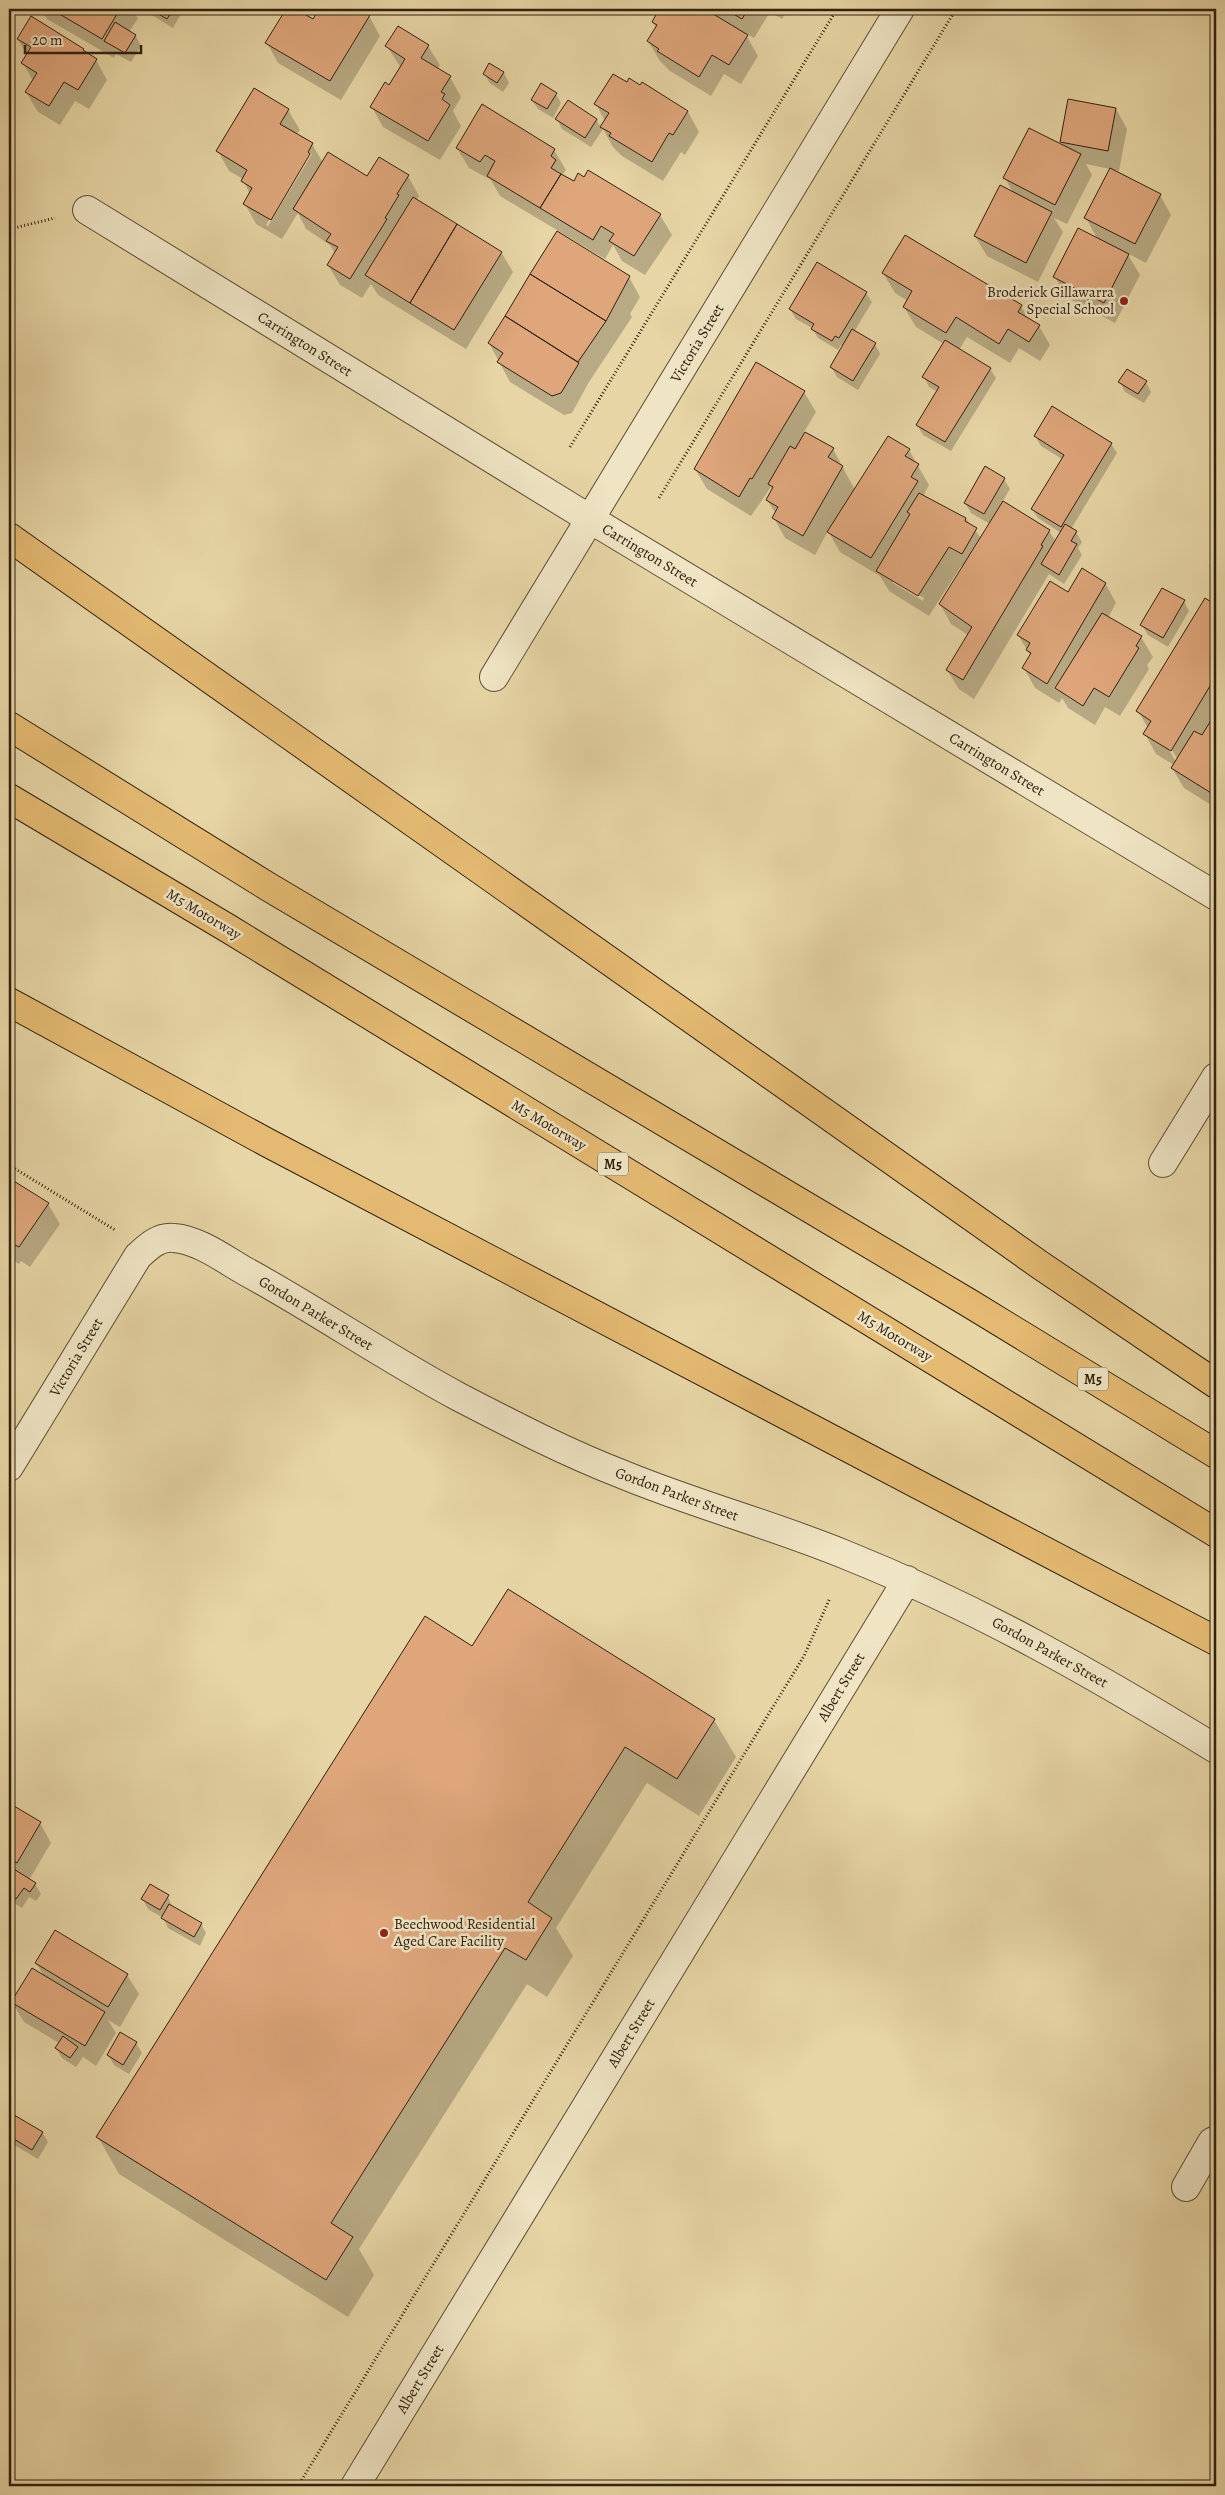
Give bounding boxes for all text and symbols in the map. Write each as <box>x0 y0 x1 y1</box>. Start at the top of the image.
scale bar <box>25 22 141 54</box>
text: 20 m <box>32 30 63 50</box>
place label: Broderick Gillawarra Special School <box>987 282 1114 319</box>
marker: Broderick Gillawarra Special School <box>1118 295 1130 307</box>
street label: Victoria Street <box>665 300 728 387</box>
street label: Carrington Street <box>254 307 356 381</box>
street label: Carrington Street <box>598 519 702 591</box>
street label: Carrington Street <box>945 728 1049 800</box>
street label: M5 Motorway <box>163 884 245 944</box>
street label: M5 Motorway <box>508 1095 590 1155</box>
road number: M5 <box>598 1152 628 1176</box>
street label: Gordon Parker Street <box>255 1271 377 1355</box>
street label: M5 Motorway <box>854 1306 936 1366</box>
street label: Victoria Street <box>44 1314 107 1401</box>
road number: M5 <box>1078 1368 1108 1390</box>
street label: Gordon Parker Street <box>613 1462 741 1526</box>
street label: Gordon Parker Street <box>988 1612 1112 1692</box>
street label: Albert Street <box>812 1649 869 1726</box>
place label: Beechwood Residential Aged Care Facility <box>393 1914 535 1951</box>
marker: Beechwood Residential Aged Care Facility <box>378 1927 390 1939</box>
street label: Albert Street <box>602 1995 659 2072</box>
street label: Albert Street <box>391 2341 448 2418</box>

